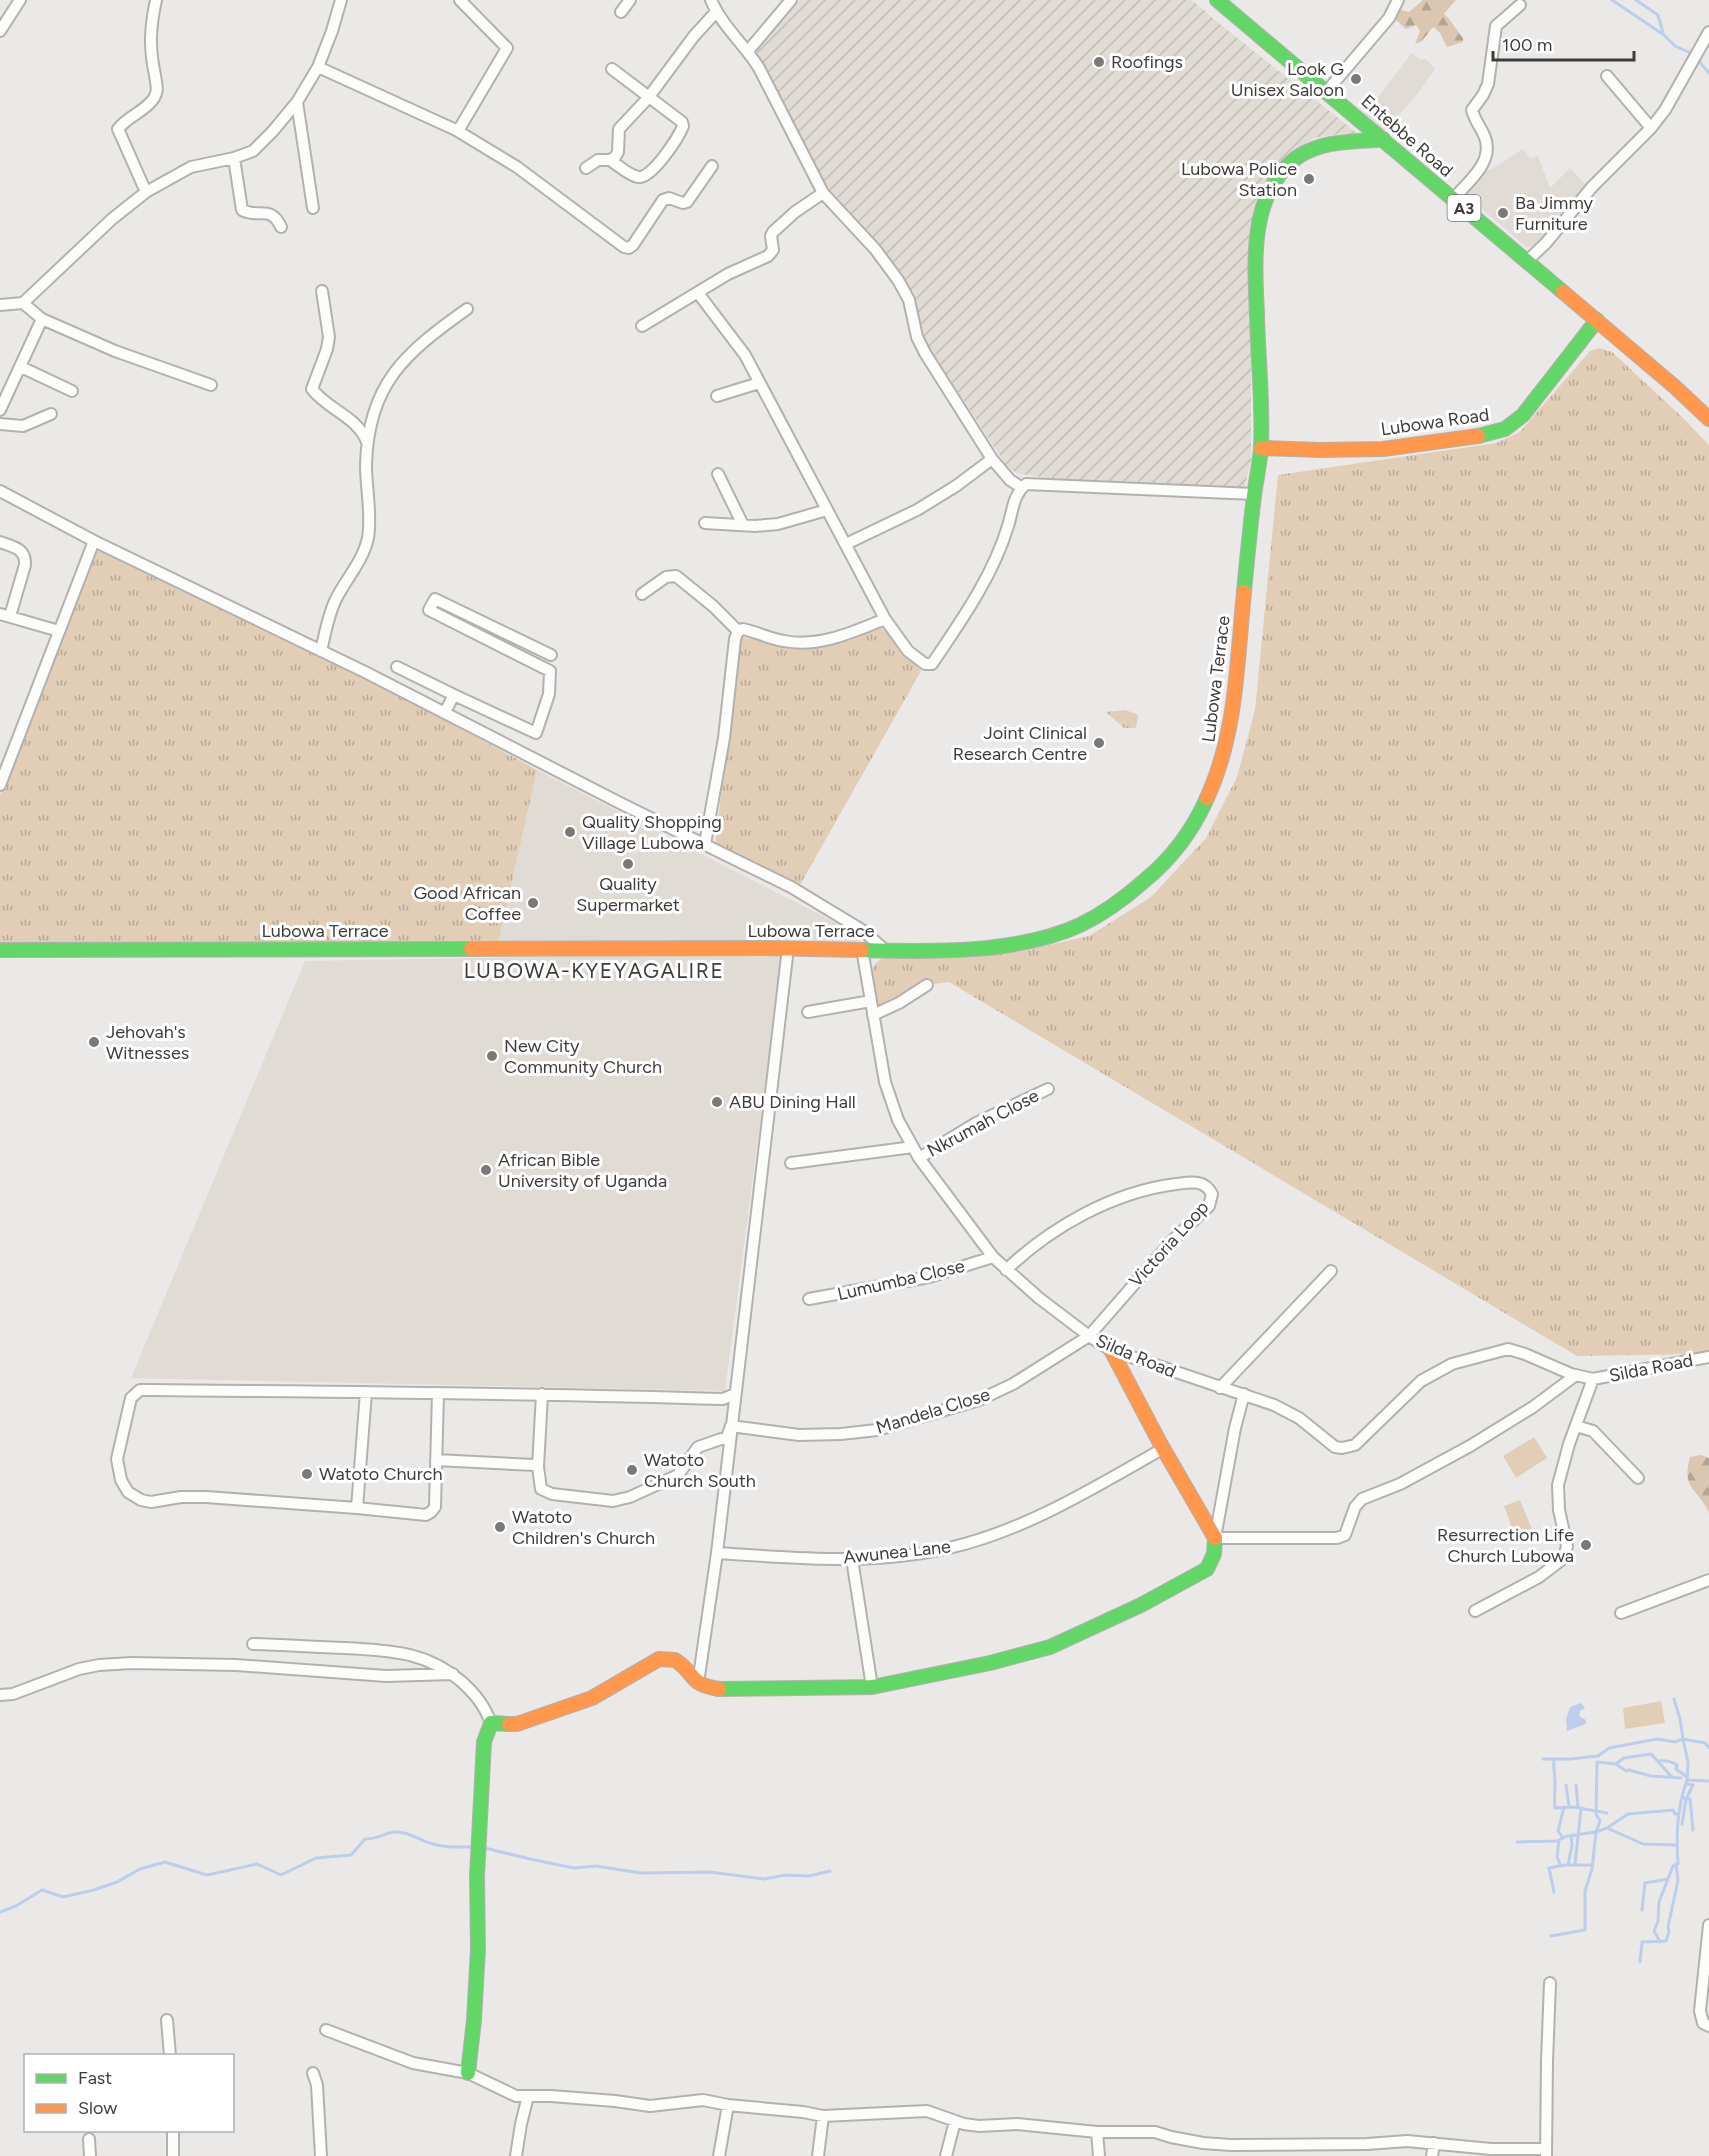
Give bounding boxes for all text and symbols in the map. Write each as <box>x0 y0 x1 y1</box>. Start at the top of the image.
scale bar <box>1493 24 1634 62</box>
text: 100 m <box>1502 34 1552 56</box>
place label: Roofings <box>1111 51 1183 73</box>
marker: Roofings <box>1092 55 1106 69</box>
place label: Look G Unisex Saloon <box>1231 58 1344 101</box>
marker: Look G Unisex Saloon <box>1349 72 1363 86</box>
street label: Entebbe Road <box>1357 90 1457 182</box>
place label: Lubowa Police Station <box>1181 158 1297 201</box>
marker: Lubowa Police Station <box>1302 172 1316 186</box>
place label: Ba Jimmy Furniture <box>1515 192 1594 235</box>
road number: A3 <box>1448 195 1480 221</box>
marker: Ba Jimmy Furniture <box>1496 206 1510 220</box>
street label: Lubowa Road <box>1379 404 1491 440</box>
street label: Lubowa Terrace <box>1197 614 1235 743</box>
place label: Joint Clinical Research Centre <box>953 722 1087 765</box>
marker: Joint Clinical Research Centre <box>1092 736 1106 750</box>
place label: Quality Shopping Village Lubowa <box>582 811 722 854</box>
marker: Quality Shopping Village Lubowa <box>563 825 577 839</box>
marker: Quality Supermarket <box>621 857 635 871</box>
place label: Quality Supermarket <box>576 873 680 916</box>
place label: Good African Coffee <box>413 882 521 925</box>
marker: Good African Coffee <box>526 896 540 910</box>
street label: Lubowa Terrace <box>261 920 389 942</box>
street label: Lubowa Terrace <box>747 920 875 942</box>
district label: LUBOWA-KYEYAGALIRE <box>464 958 724 983</box>
place label: Jehovah's Witnesses <box>106 1021 189 1064</box>
marker: Jehovah's Witnesses <box>87 1035 101 1049</box>
place label: New City Community Church <box>504 1035 662 1078</box>
marker: New City Community Church <box>485 1049 499 1063</box>
street label: Nkrumah Close <box>923 1084 1043 1162</box>
place label: ABU Dining Hall <box>729 1091 856 1113</box>
marker: ABU Dining Hall <box>710 1095 724 1109</box>
place label: African Bible University of Uganda <box>498 1149 667 1192</box>
marker: African Bible University of Uganda <box>479 1163 493 1177</box>
street label: Victoria Loop <box>1125 1196 1213 1292</box>
street label: Lumumba Close <box>835 1255 967 1305</box>
street label: Silda Road <box>1093 1329 1179 1383</box>
street label: Silda Road <box>1607 1349 1695 1387</box>
street label: Mandela Close <box>873 1383 993 1439</box>
place label: Watoto Church South <box>644 1449 756 1492</box>
place label: Watoto Church <box>319 1463 443 1485</box>
marker: Watoto Church South <box>625 1463 639 1477</box>
marker: Watoto Church <box>300 1467 314 1481</box>
place label: Watoto Children's Church <box>512 1506 655 1549</box>
marker: Watoto Children's Church <box>493 1520 507 1534</box>
place label: Resurrection Life Church Lubowa <box>1437 1524 1574 1567</box>
street label: Awunea Lane <box>842 1535 952 1569</box>
marker: Resurrection Life Church Lubowa <box>1579 1538 1593 1552</box>
legend <box>24 2054 234 2132</box>
text: Fast <box>78 2067 112 2089</box>
text: Slow <box>78 2097 117 2119</box>

